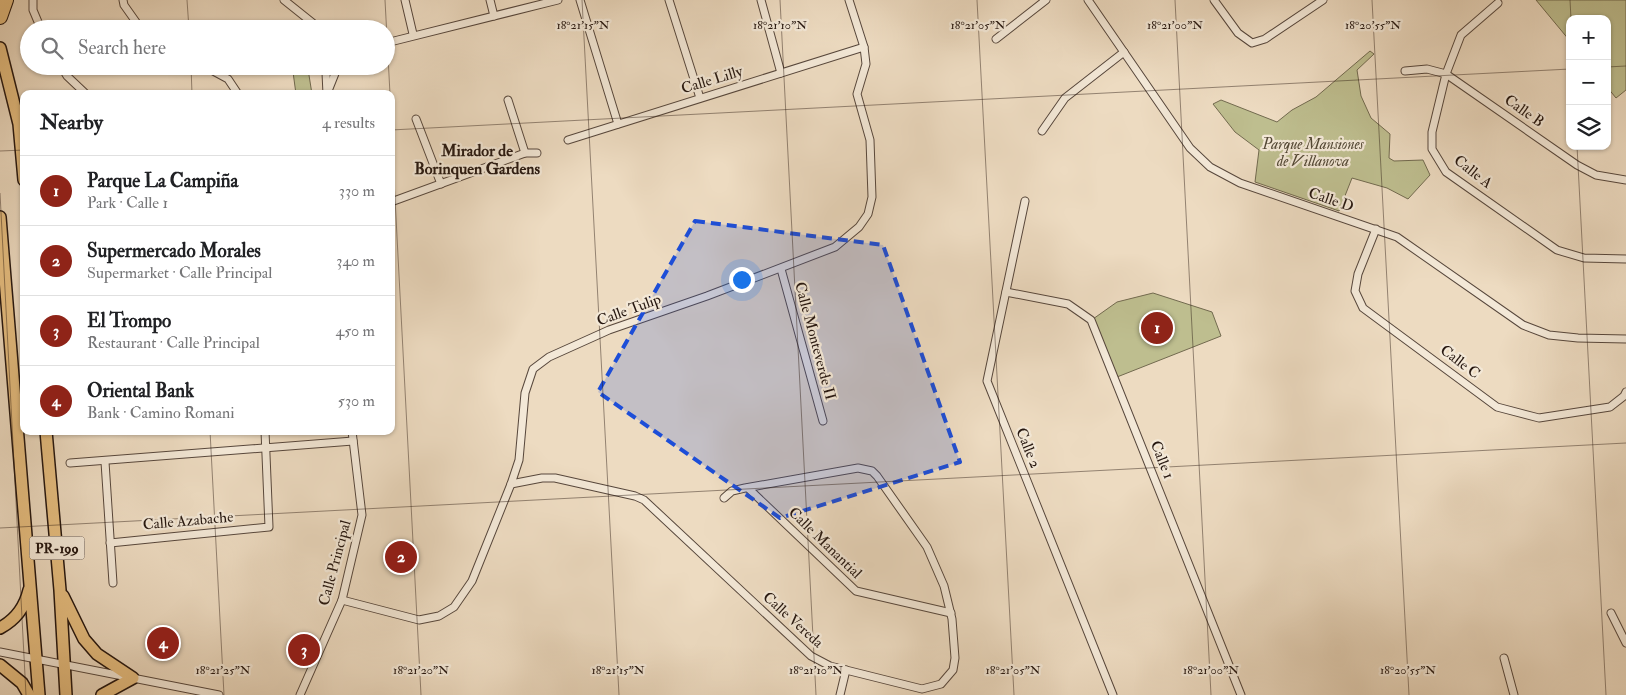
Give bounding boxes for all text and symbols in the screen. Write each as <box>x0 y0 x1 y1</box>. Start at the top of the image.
map controls <box>1566 15 1611 150</box>
button: + <box>1566 15 1611 60</box>
text: 18°21'15"N <box>556 18 610 33</box>
text: 18°21'10"N <box>753 18 807 33</box>
text: 18°21'05"N <box>950 18 1006 33</box>
text: 18°21'00"N <box>1147 18 1203 33</box>
text: 18°20'55"N <box>1345 18 1401 33</box>
search box <box>20 20 395 75</box>
icon: search <box>38 34 66 62</box>
text: Search here <box>78 36 166 60</box>
button: − <box>1566 60 1611 105</box>
street label: Calle Lilly <box>679 62 745 98</box>
street label: Calle B <box>1501 91 1547 131</box>
button: layers <box>1566 105 1611 150</box>
text: Nearby <box>40 109 103 136</box>
text: 4 results <box>322 113 375 133</box>
park label: Parque Mansiones de Villanova <box>1261 135 1365 171</box>
district label: Mirador de Borinquen Gardens <box>414 141 540 180</box>
street label: Calle A <box>1450 151 1496 193</box>
text: Parque La Campiña <box>87 169 238 193</box>
text: 1 <box>53 181 59 201</box>
text: 330 m <box>339 181 375 201</box>
street label: Calle D <box>1306 183 1356 217</box>
text: Park · Calle 1 <box>87 193 168 213</box>
text: Supermercado Morales <box>87 239 261 263</box>
text: 2 <box>52 251 60 271</box>
text: 340 m <box>336 251 375 271</box>
text: Supermarket · Calle Principal <box>87 263 272 283</box>
your location <box>729 267 755 293</box>
street label: Calle Monteverde II <box>790 280 840 402</box>
street label: Calle Tulip <box>594 289 664 331</box>
text: El Trompo <box>87 309 171 333</box>
pin: 1 <box>1141 309 1173 347</box>
text: 3 <box>53 321 59 341</box>
text: 450 m <box>336 321 375 341</box>
text: Restaurant · Calle Principal <box>87 333 260 353</box>
street label: Calle C <box>1436 341 1484 383</box>
text: Oriental Bank <box>87 379 194 403</box>
text: 4 <box>52 391 60 411</box>
text: 530 m <box>338 391 375 411</box>
text: Bank · Camino Romani <box>87 403 235 423</box>
street label: Calle 2 <box>1011 425 1045 471</box>
street label: Calle 1 <box>1146 438 1178 482</box>
street label: Calle Manantial <box>784 503 866 583</box>
street label: Calle Azabache <box>142 508 234 534</box>
street label: Calle Principal <box>314 518 357 608</box>
road number: PR-199 <box>30 536 84 560</box>
pin: 2 <box>385 538 417 576</box>
street label: Calle Vereda <box>759 588 828 653</box>
pin: 4 <box>147 624 179 662</box>
pin: 3 <box>288 631 320 669</box>
text: 18°21'25"N <box>196 663 251 678</box>
text: 18°21'20"N <box>393 663 449 678</box>
text: 18°21'15"N <box>591 663 645 678</box>
text: 18°21'10"N <box>789 663 843 678</box>
text: 18°21'05"N <box>985 663 1041 678</box>
text: 18°21'00"N <box>1183 663 1239 678</box>
text: 18°20'55"N <box>1380 663 1436 678</box>

